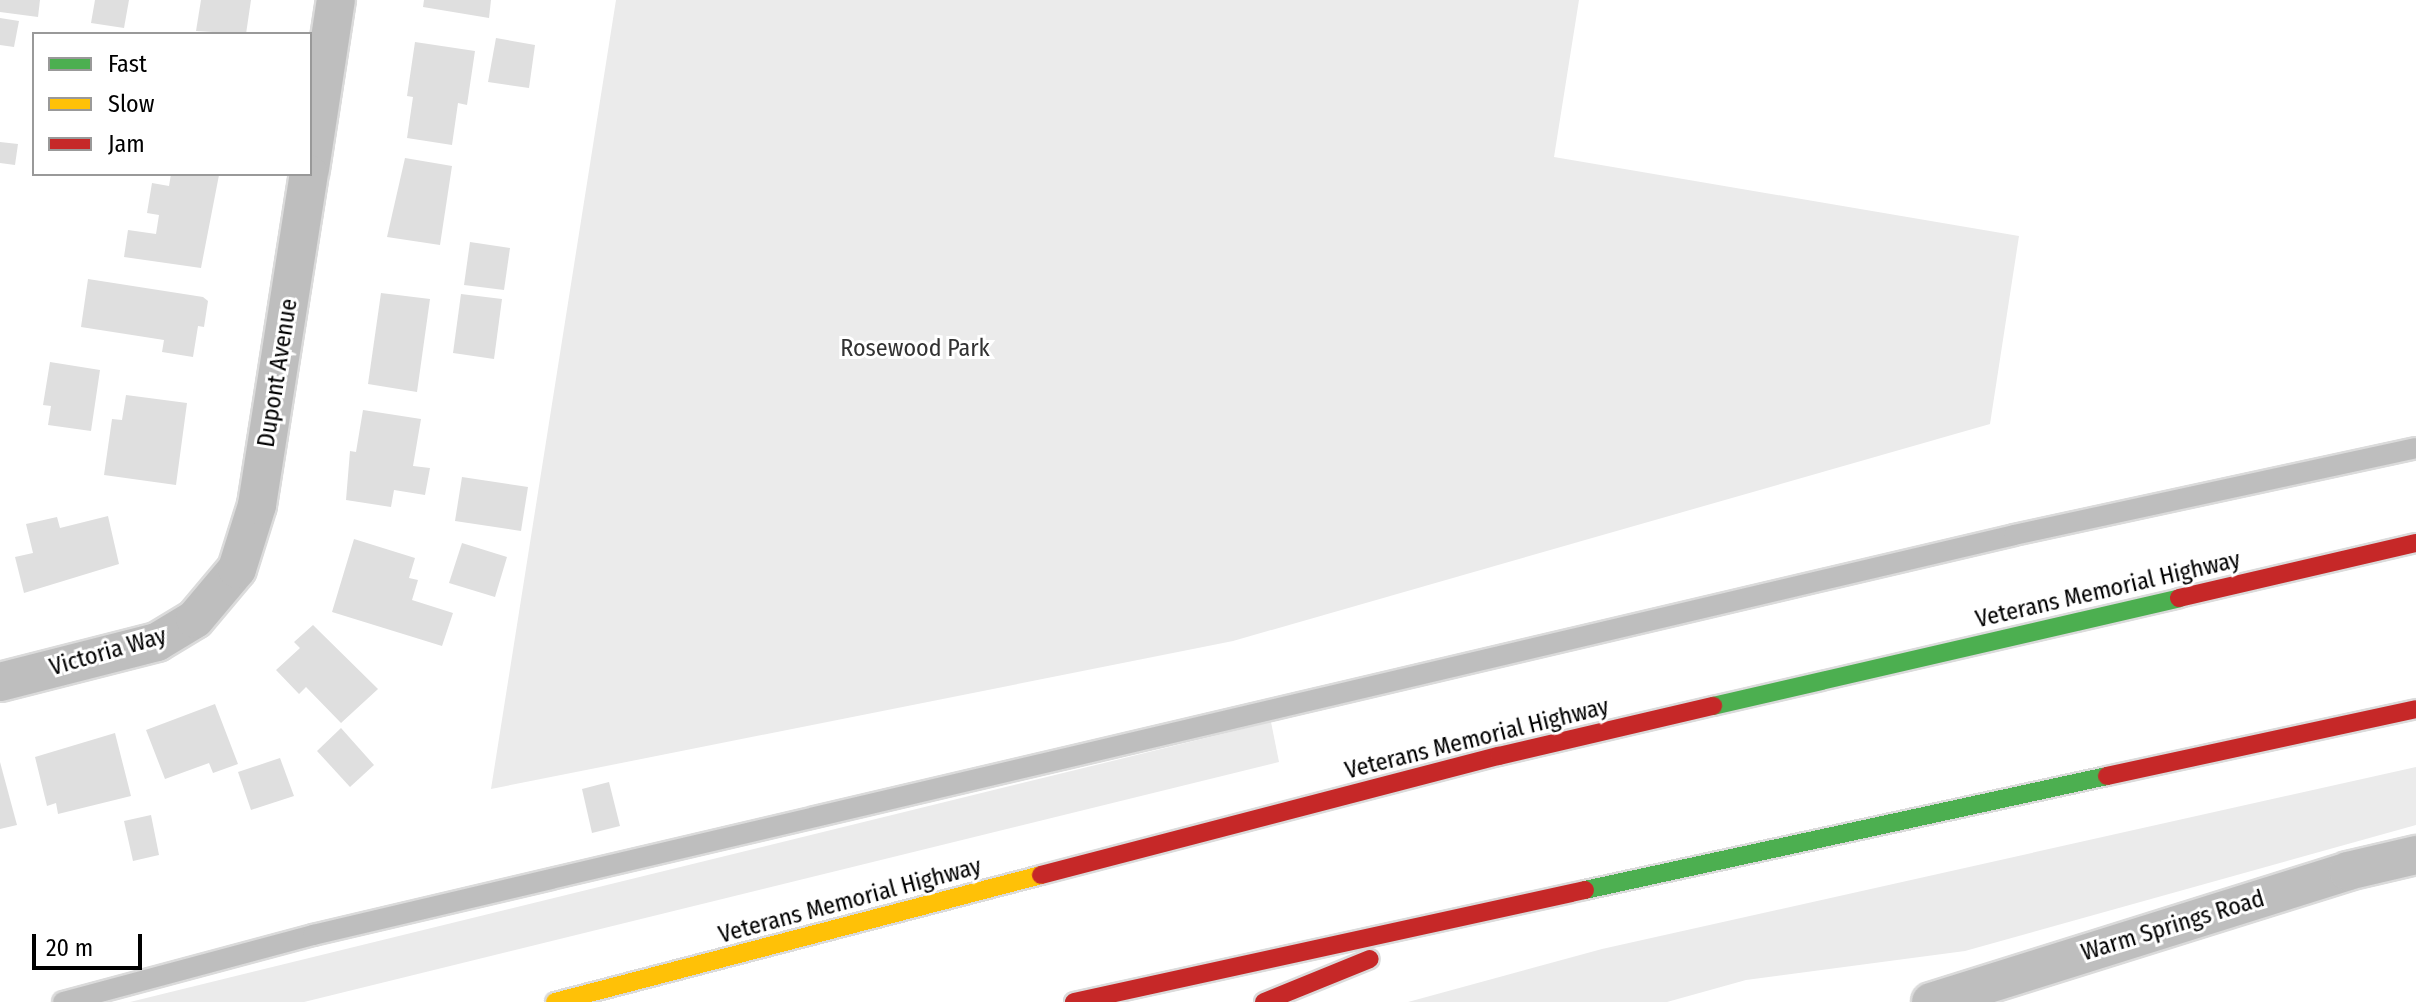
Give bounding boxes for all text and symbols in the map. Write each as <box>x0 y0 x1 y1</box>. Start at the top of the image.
legend <box>32 32 312 176</box>
text: Fast <box>108 50 147 78</box>
text: Slow <box>108 90 154 118</box>
text: Jam <box>108 130 145 158</box>
street label: Dupont Avenue <box>252 297 304 449</box>
park label: Rosewood Park <box>840 335 990 363</box>
street label: Veterans Memorial Highway <box>1973 546 2243 634</box>
street label: Victoria Way <box>46 622 170 682</box>
street label: Veterans Memorial Highway <box>1342 692 1612 786</box>
street label: Veterans Memorial Highway <box>716 852 984 950</box>
street label: Warm Springs Road <box>2078 884 2268 968</box>
scale bar <box>36 918 146 968</box>
text: 20 m <box>46 934 93 962</box>

